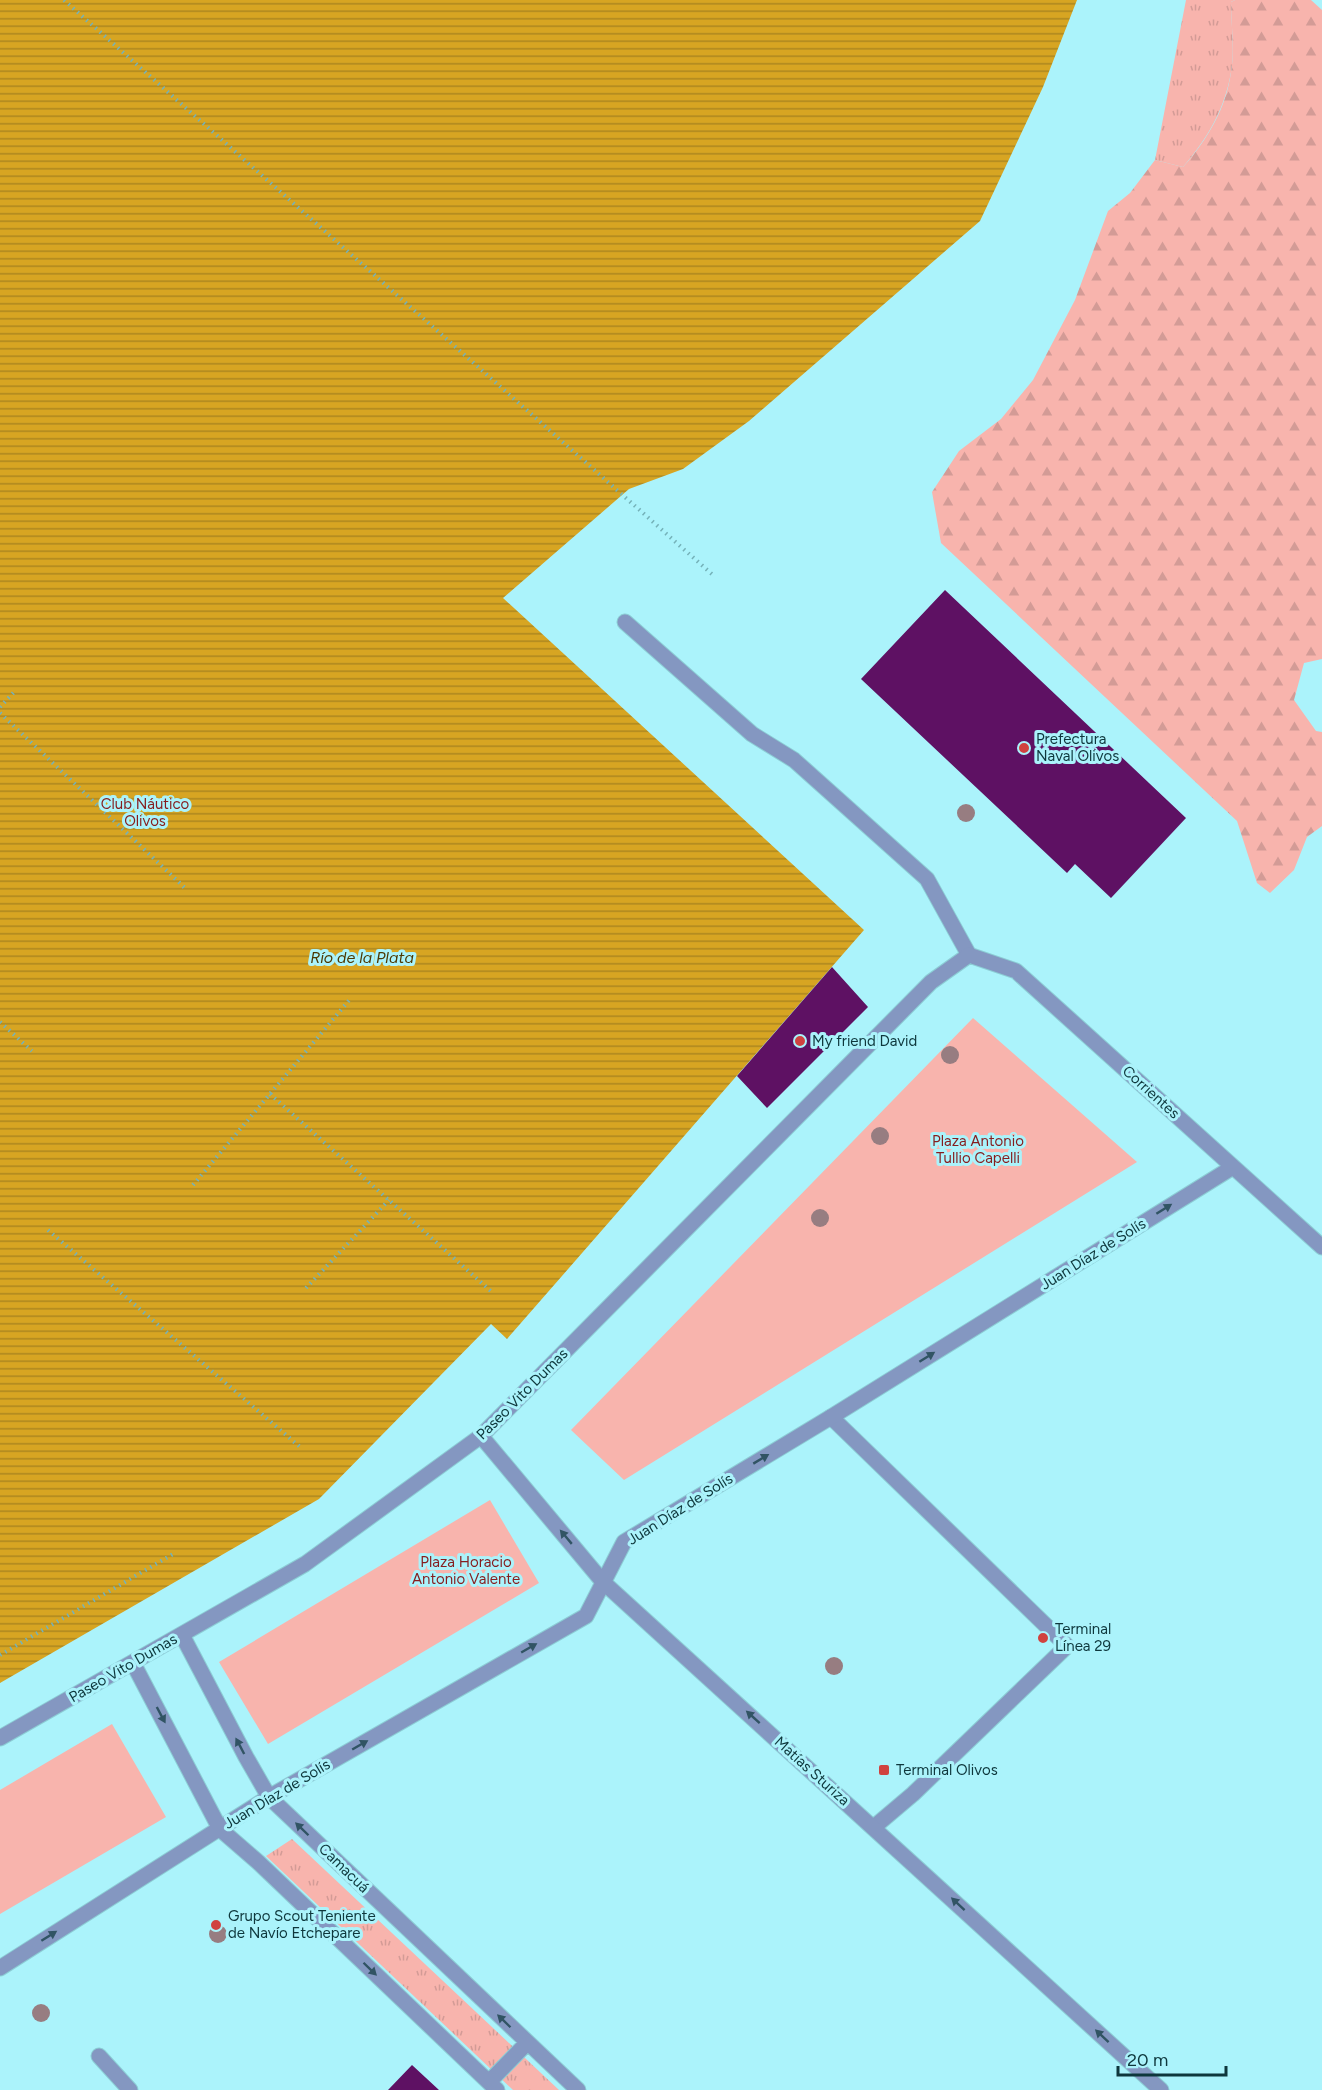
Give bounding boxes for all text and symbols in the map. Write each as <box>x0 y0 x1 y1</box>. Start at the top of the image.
place label: Prefectura Naval Olivos <box>1036 730 1119 765</box>
marker: Prefectura Naval Olivos <box>1017 741 1031 755</box>
park label: Club Náutico Olivos <box>101 795 190 830</box>
water label: Río de la Plata <box>310 948 414 967</box>
place label: My friend David <box>812 1032 917 1050</box>
marker: My friend David <box>793 1034 807 1048</box>
street label: Corrientes <box>1119 1062 1183 1122</box>
park label: Plaza Antonio Tullio Capelli <box>932 1132 1024 1167</box>
one-way arrow <box>1156 1204 1172 1215</box>
street label: Juan Díaz de Solís <box>1037 1214 1149 1294</box>
street label: Paseo Vito Dumas <box>473 1345 571 1443</box>
one-way arrow <box>919 1351 935 1362</box>
one-way arrow <box>753 1453 769 1464</box>
street label: Juan Díaz de Solís <box>624 1469 736 1549</box>
one-way arrow <box>560 1530 573 1545</box>
park label: Plaza Horacio Antonio Valente <box>412 1553 520 1588</box>
place label: Terminal Línea 29 <box>1055 1620 1111 1655</box>
street label: Paseo Vito Dumas <box>66 1630 180 1706</box>
marker: Terminal Línea 29 <box>1036 1631 1050 1645</box>
one-way arrow <box>521 1643 538 1653</box>
one-way arrow <box>156 1706 165 1723</box>
one-way arrow <box>746 1711 761 1724</box>
street label: Matías Sturiza <box>771 1733 853 1809</box>
one-way arrow <box>235 1738 245 1755</box>
one-way arrow <box>352 1740 369 1750</box>
street label: Juan Díaz de Solís <box>221 1755 333 1833</box>
place label: Terminal Olivos <box>896 1761 998 1779</box>
marker: Terminal Olivos <box>877 1763 891 1777</box>
one-way arrow <box>296 1822 310 1836</box>
street label: Camacuá <box>315 1840 373 1896</box>
one-way arrow <box>951 1897 966 1911</box>
place label: Grupo Scout Teniente de Navío Etchepare <box>228 1907 376 1942</box>
marker: Grupo Scout Teniente de Navío Etchepare <box>209 1918 223 1932</box>
one-way arrow <box>41 1931 58 1942</box>
one-way arrow <box>362 1962 377 1976</box>
one-way arrow <box>497 2014 512 2028</box>
one-way arrow <box>1095 2030 1110 2043</box>
scale bar <box>1118 2039 1226 2077</box>
text: 20 m <box>1127 2049 1168 2071</box>

